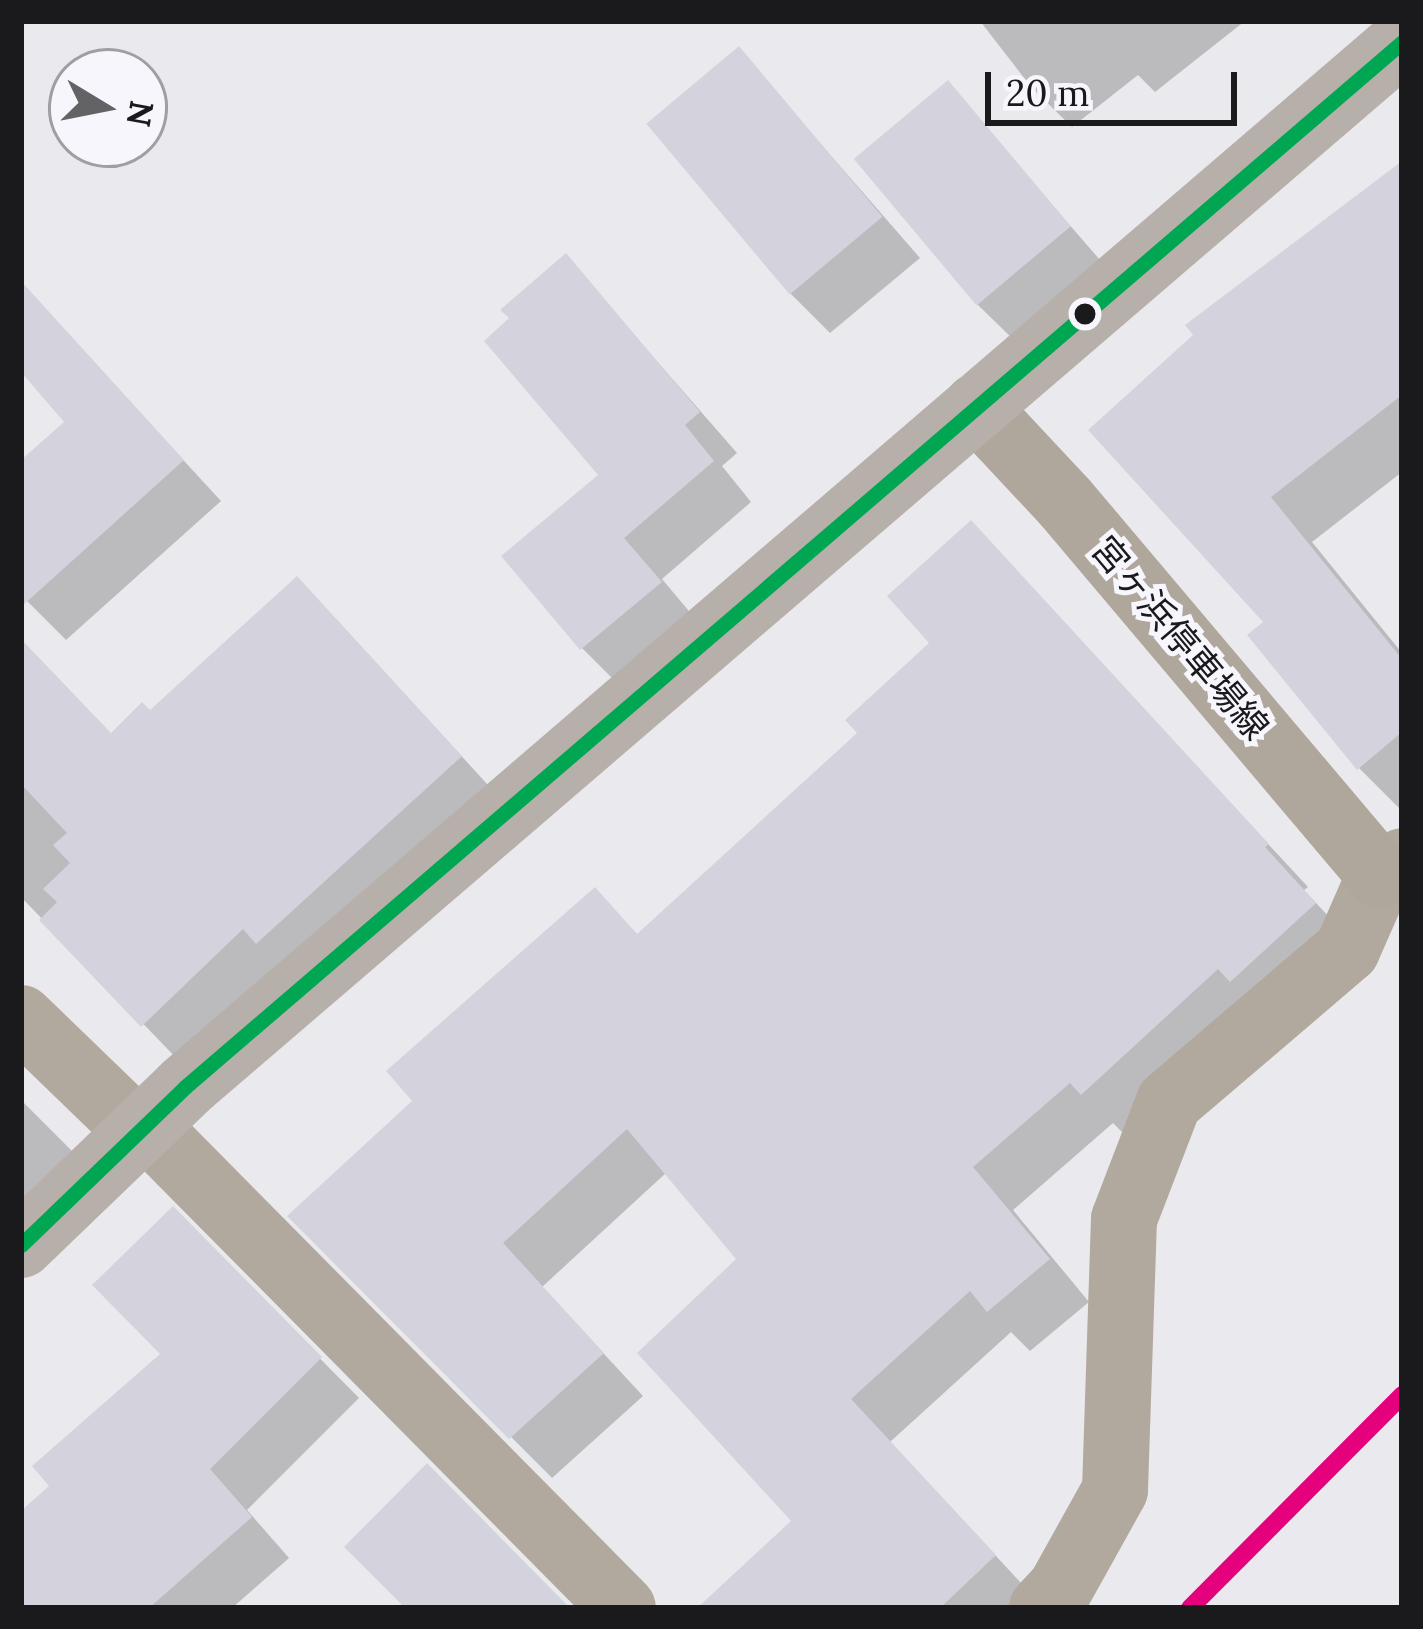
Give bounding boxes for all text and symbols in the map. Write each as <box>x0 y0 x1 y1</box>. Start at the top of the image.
north arrow <box>48 48 168 168</box>
scale bar <box>991 48 1243 122</box>
text: 20 m <box>1006 70 1089 116</box>
text: N <box>118 98 163 130</box>
unlabelled marker <box>1074 303 1096 325</box>
street label: 宮ヶ浜停車場線 <box>1082 528 1278 748</box>

